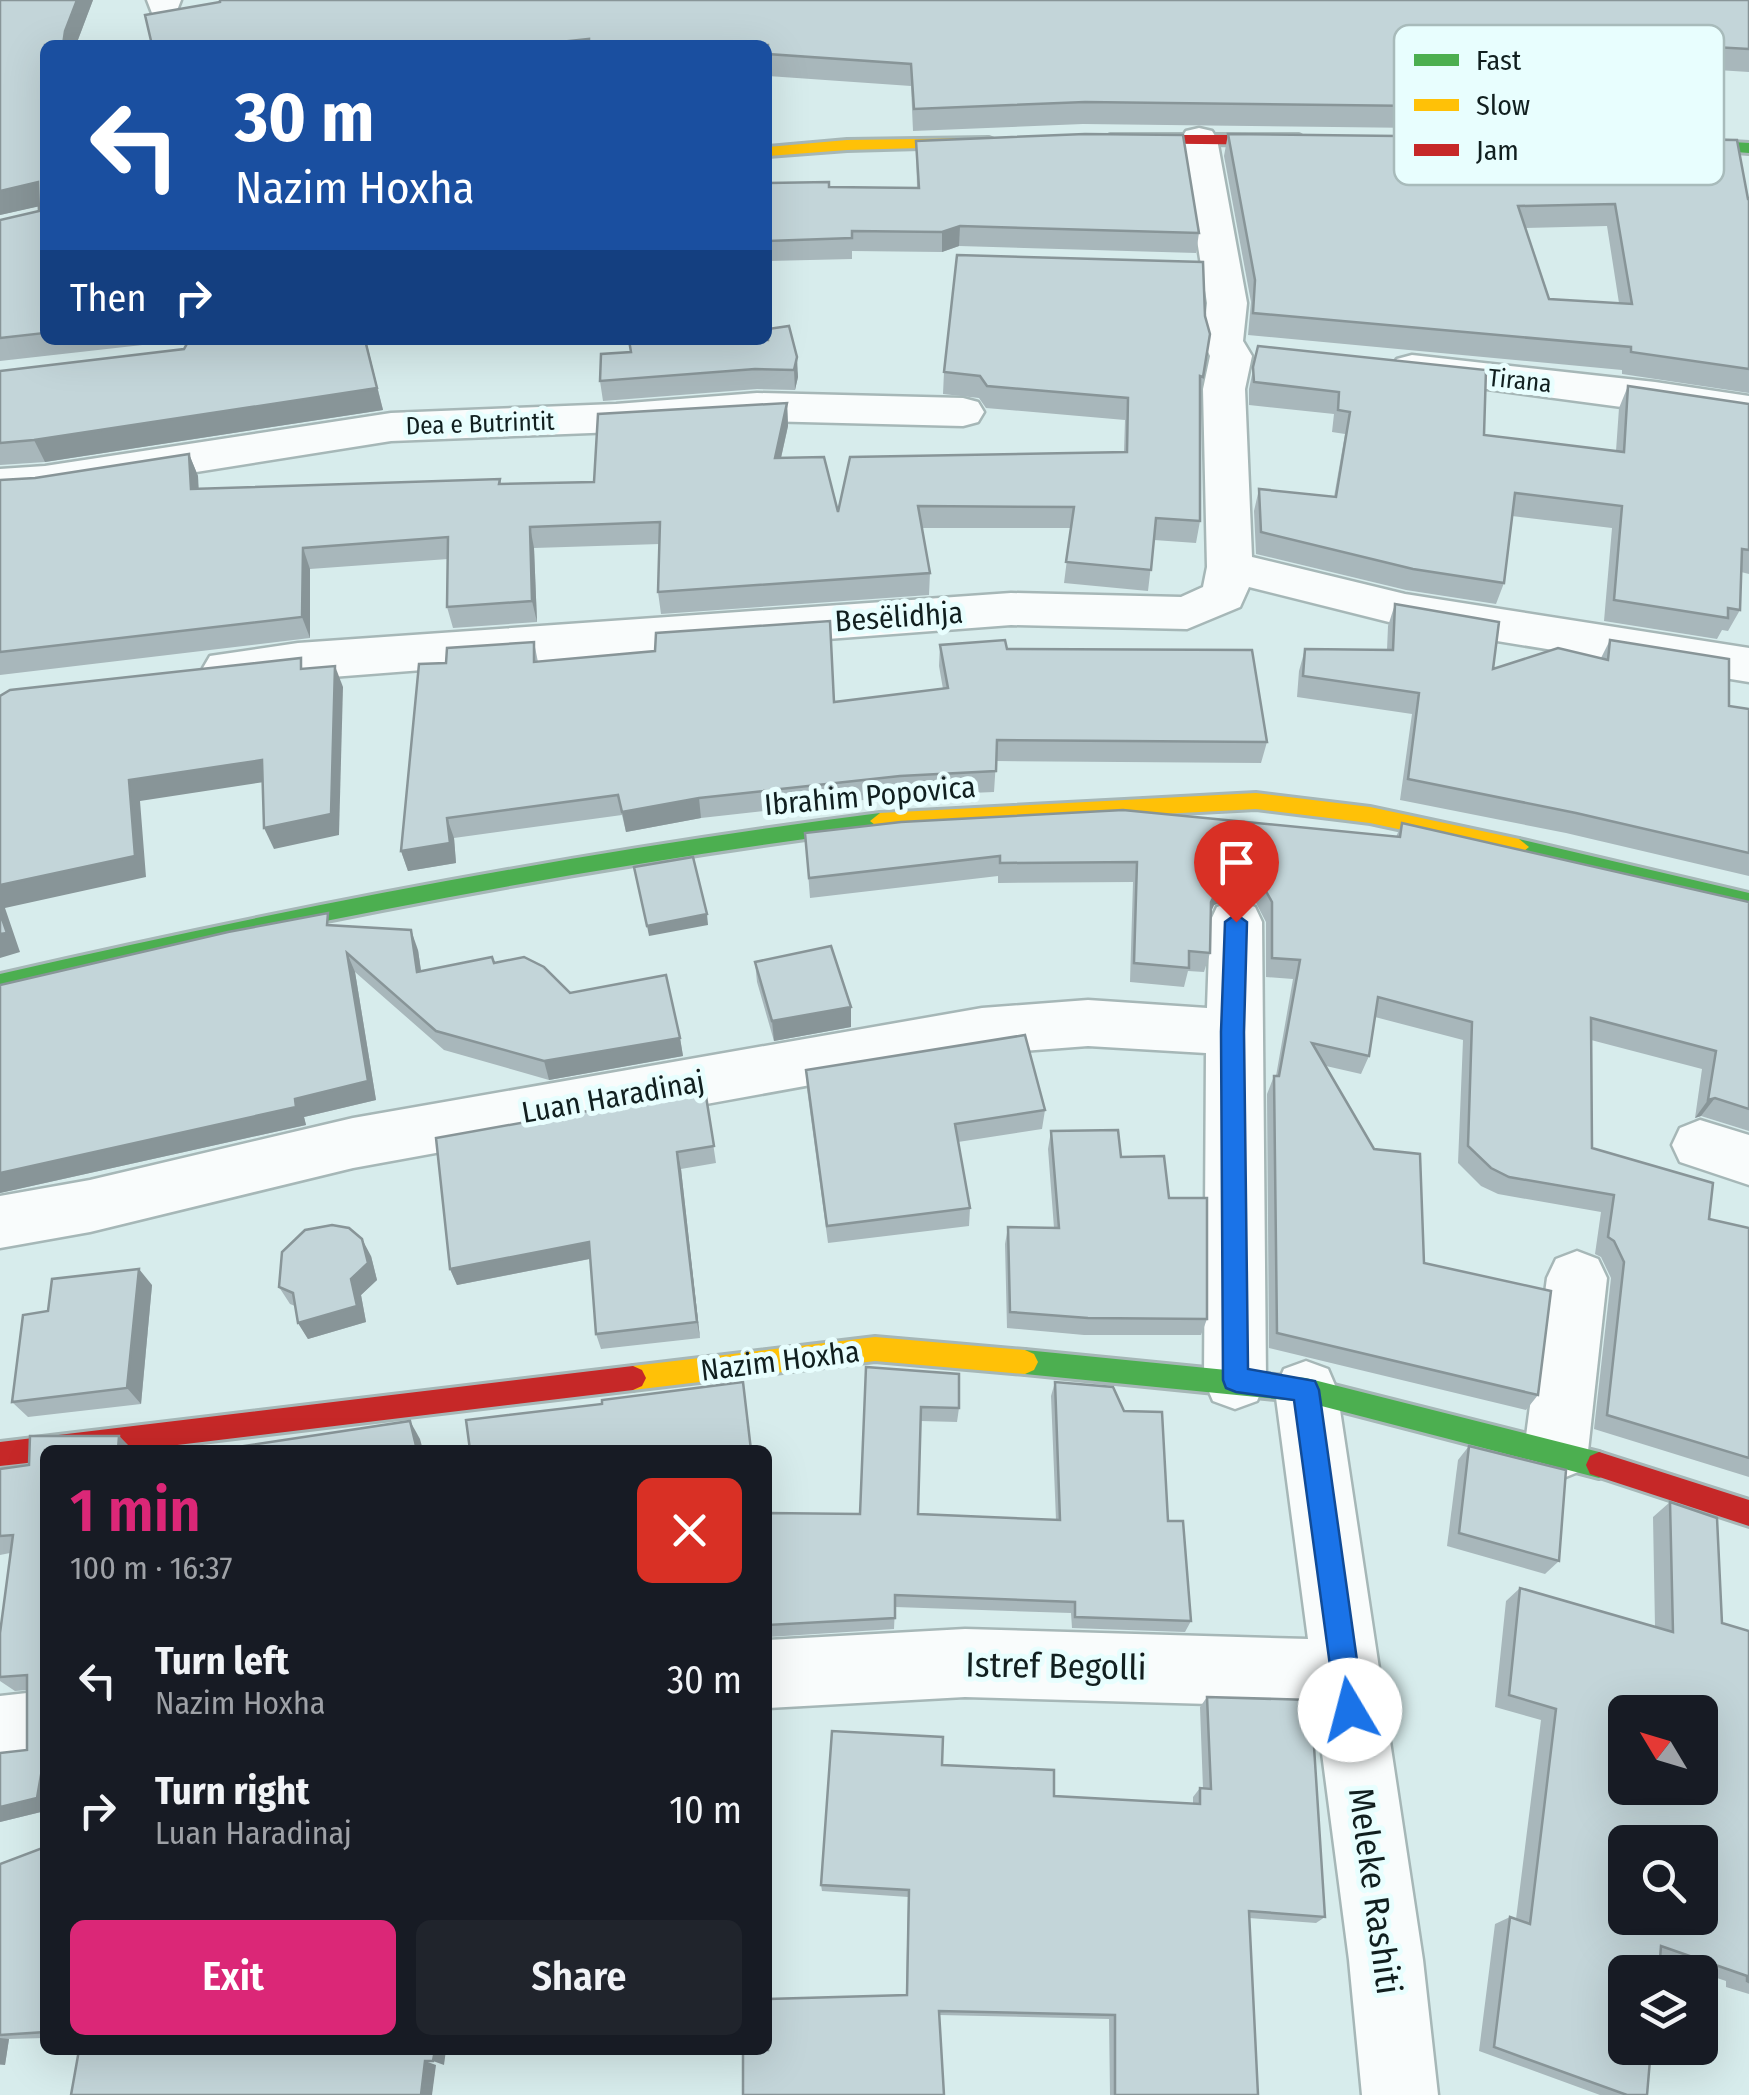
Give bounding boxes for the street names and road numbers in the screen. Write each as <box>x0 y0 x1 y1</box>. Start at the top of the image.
street label: Tirana <box>1487 363 1553 399</box>
street label: Dea e Butrintit <box>405 406 556 442</box>
street label: Besëlidhja <box>834 595 964 639</box>
street label: Ibrahim Popovica <box>763 769 977 823</box>
street label: Luan Haradinaj <box>519 1063 707 1131</box>
street label: Nazim Hoxha <box>699 1333 861 1389</box>
street label: Istref Begolli <box>965 1643 1147 1689</box>
street label: Meleke Rashiti <box>1340 1785 1410 1997</box>

